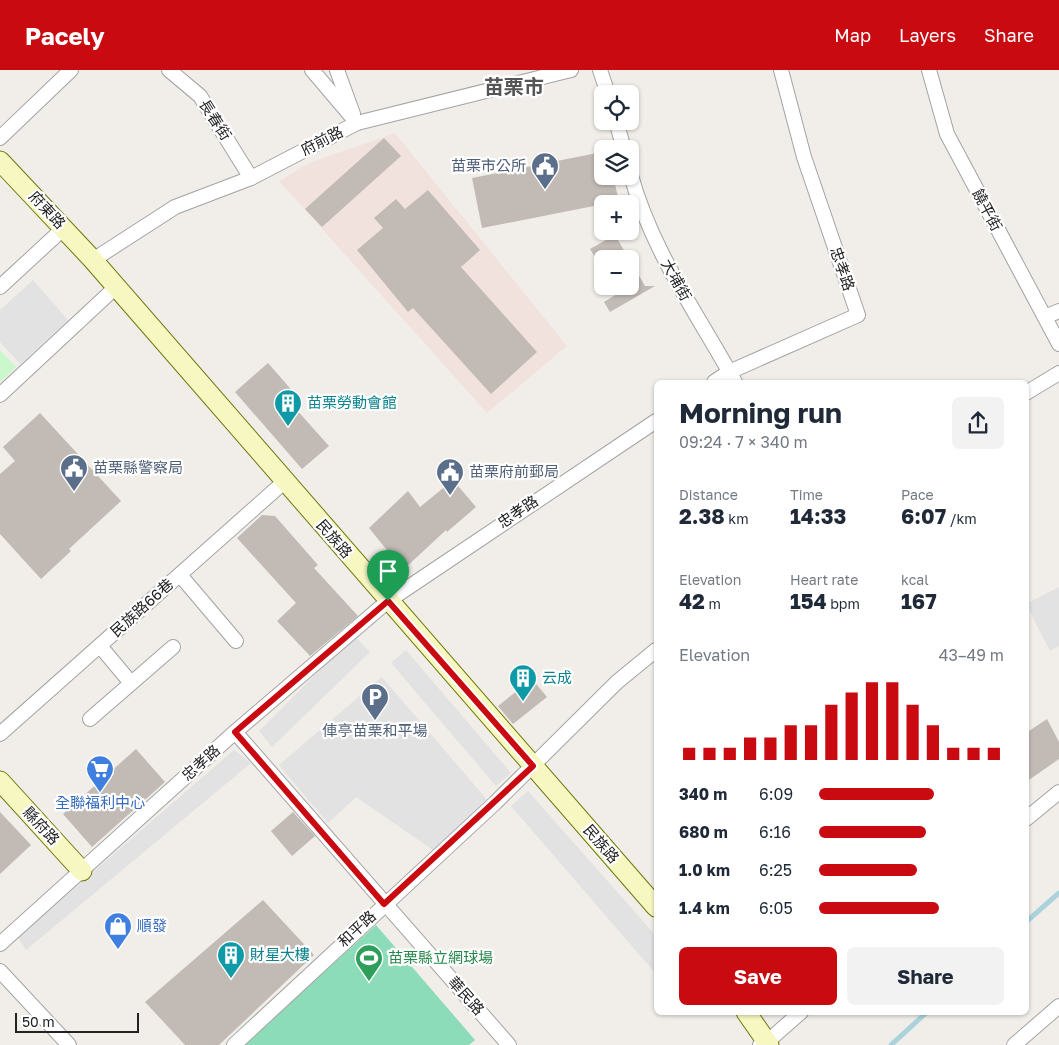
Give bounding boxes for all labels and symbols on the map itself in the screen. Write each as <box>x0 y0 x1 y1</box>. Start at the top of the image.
district label: 苗栗市 <box>484 74 544 98</box>
street label: 長春街 <box>196 96 236 143</box>
street label: 府前路 <box>297 122 346 158</box>
public building icon: 苗栗市公所 <box>530 151 560 190</box>
place label: 苗栗市公所 <box>451 156 526 174</box>
street label: 饒平街 <box>969 185 1006 234</box>
street label: 府東路 <box>26 187 70 232</box>
street label: 忠孝路 <box>827 244 859 293</box>
street label: 大埔街 <box>658 255 696 304</box>
building icon: 苗栗勞動會館 <box>273 388 303 427</box>
place label: 苗栗勞動會館 <box>307 393 397 411</box>
public building icon: 苗栗縣警察局 <box>59 453 89 492</box>
public building icon: 苗栗府前郵局 <box>435 457 465 496</box>
place label: 苗栗縣警察局 <box>93 458 183 476</box>
place label: 苗栗府前郵局 <box>469 462 559 480</box>
street label: 忠孝路 <box>494 491 541 531</box>
street label: 民族路 <box>313 515 356 561</box>
pin <box>367 550 409 601</box>
street label: 民族路66巷 <box>106 574 176 640</box>
building icon: 云成 <box>508 663 538 702</box>
place label: 云成 <box>542 668 572 686</box>
parking icon: 俥亭苗栗和平場 <box>360 682 390 721</box>
place label: 俥亭苗栗和平場 <box>322 721 428 739</box>
street label: 忠孝路 <box>178 741 223 784</box>
supermarket icon: 全聯福利中心 <box>85 754 115 793</box>
place label: 全聯福利中心 <box>55 793 145 811</box>
street label: 縣府路 <box>20 803 64 848</box>
street label: 民族路 <box>580 820 623 866</box>
street label: 和平路 <box>334 906 379 950</box>
shop icon: 順發 <box>103 911 133 950</box>
place label: 順發 <box>137 916 167 934</box>
building icon: 財星大樓 <box>216 940 246 979</box>
sports icon: 苗栗縣立網球場 <box>354 943 384 982</box>
place label: 財星大樓 <box>250 945 310 963</box>
place label: 苗栗縣立網球場 <box>388 948 493 966</box>
street label: 華民路 <box>445 973 488 1018</box>
scale bar <box>15 1010 139 1033</box>

